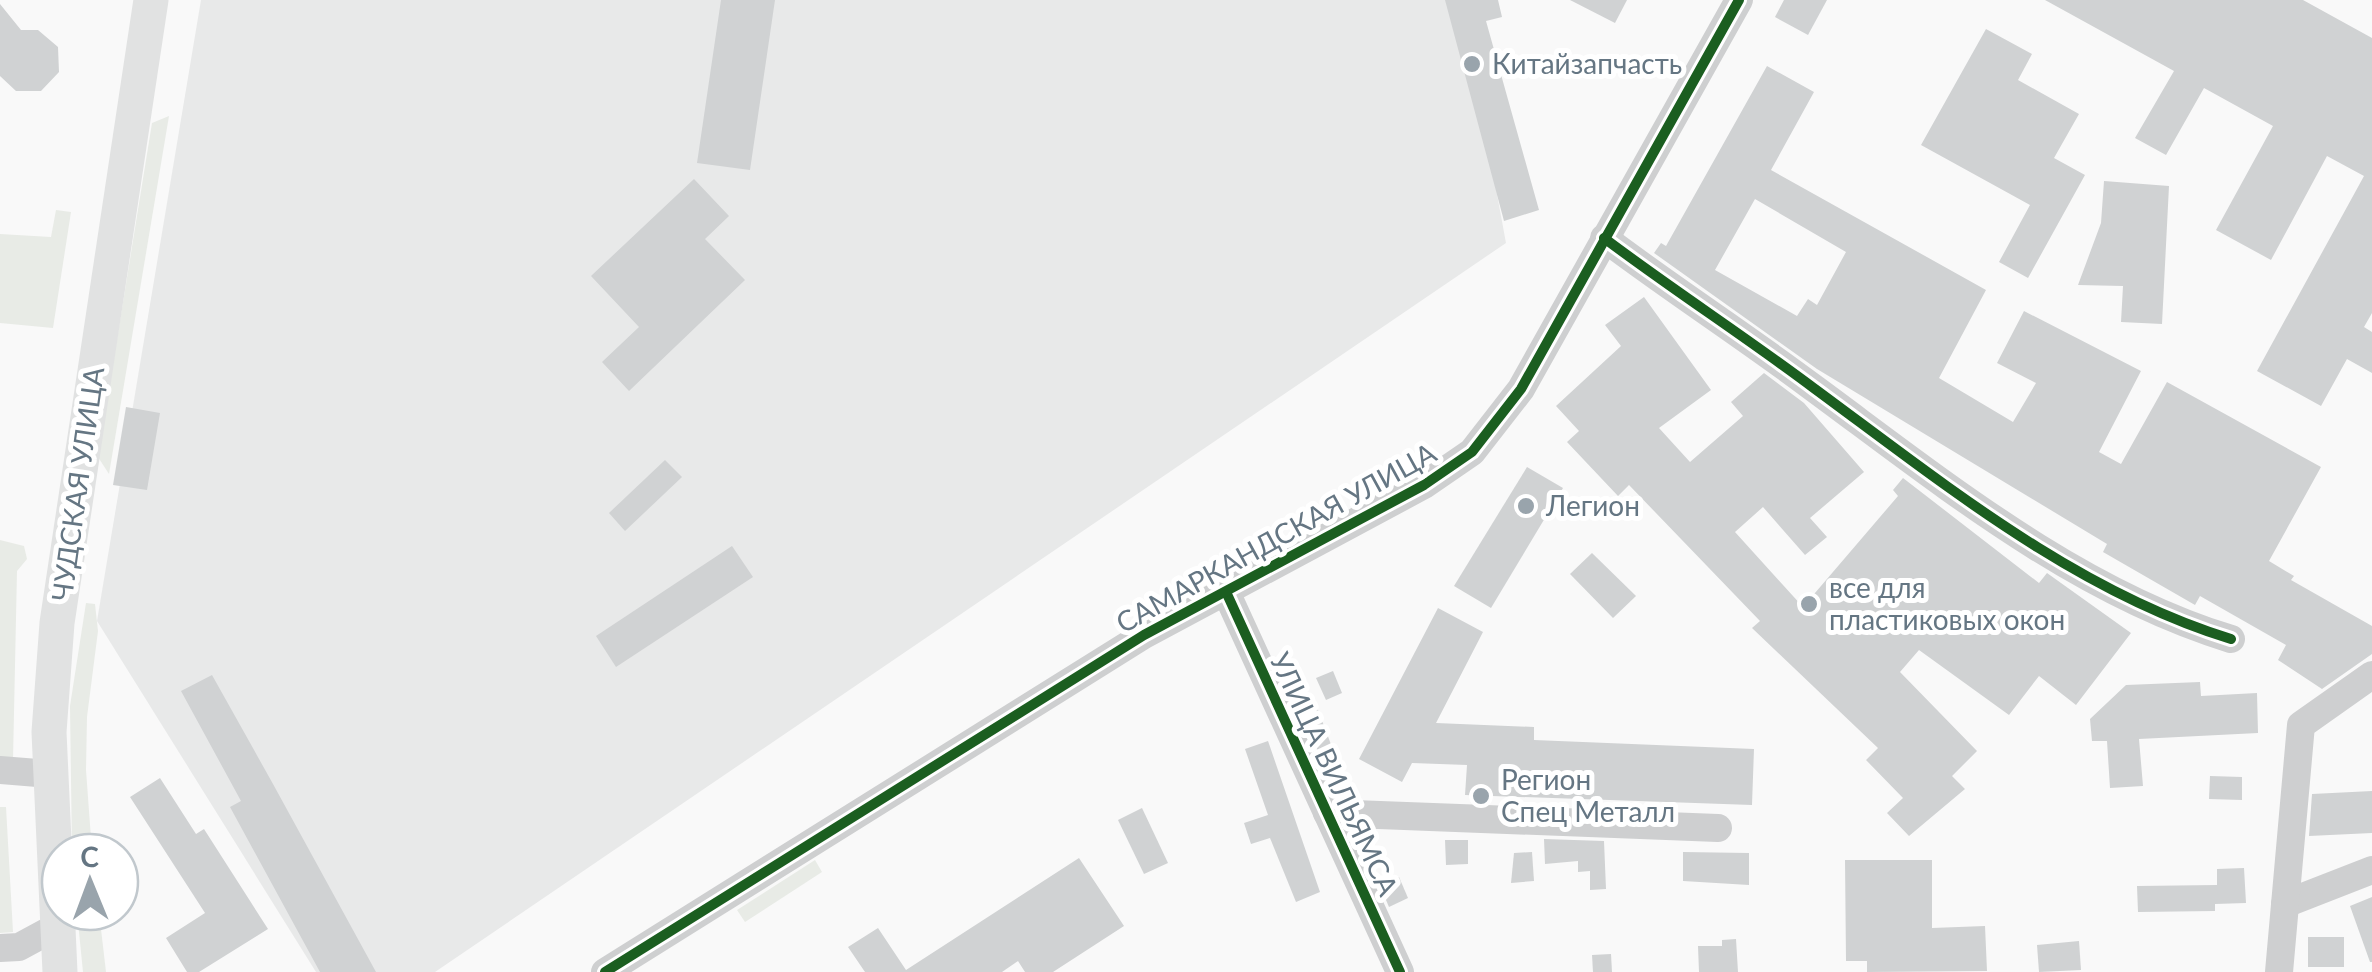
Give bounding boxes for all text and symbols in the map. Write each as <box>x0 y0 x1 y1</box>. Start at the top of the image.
place label: Китайзапчасть <box>1492 46 1682 80</box>
marker: Китайзапчасть <box>1461 53 1483 75</box>
street label: ЧУДСКАЯ УЛИЦА <box>44 364 110 603</box>
street label: САМАРКАНДСКАЯ УЛИЦА <box>1110 435 1441 639</box>
place label: Легион <box>1545 488 1640 522</box>
marker: Легион <box>1515 495 1537 517</box>
place label: все для пластиковых окон <box>1829 570 2065 636</box>
marker: все для пластиковых окон <box>1798 593 1820 615</box>
street label: УЛИЦА ВИЛЬЯМСА <box>1264 647 1406 901</box>
place label: Регион Спец Металл <box>1501 762 1675 828</box>
marker: Регион Спец Металл <box>1470 785 1492 807</box>
north arrow <box>40 832 140 932</box>
text: С <box>80 839 100 873</box>

